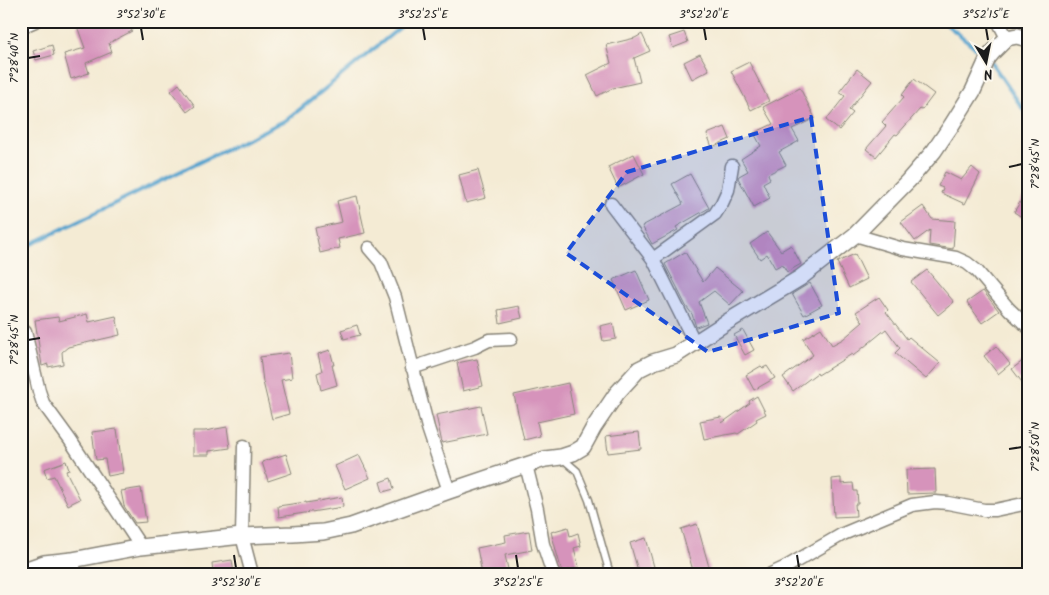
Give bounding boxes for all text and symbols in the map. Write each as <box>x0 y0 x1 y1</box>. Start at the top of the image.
text: 3°52'30"E <box>116 5 167 24</box>
text: 3°52'25"E <box>398 5 449 24</box>
text: 3°52'20"E <box>679 5 730 24</box>
text: 3°52'15"E <box>962 5 1011 24</box>
text: 7°28'40"N <box>5 33 24 83</box>
north arrow <box>962 38 1012 88</box>
text: N <box>982 62 994 85</box>
text: 7°28'45"N <box>1026 139 1045 189</box>
text: 7°28'45"N <box>5 315 24 365</box>
text: 7°28'50"N <box>1026 422 1045 472</box>
text: 3°52'30"E <box>211 573 262 592</box>
text: 3°52'25"E <box>493 573 544 592</box>
text: 3°52'20"E <box>774 573 825 592</box>

